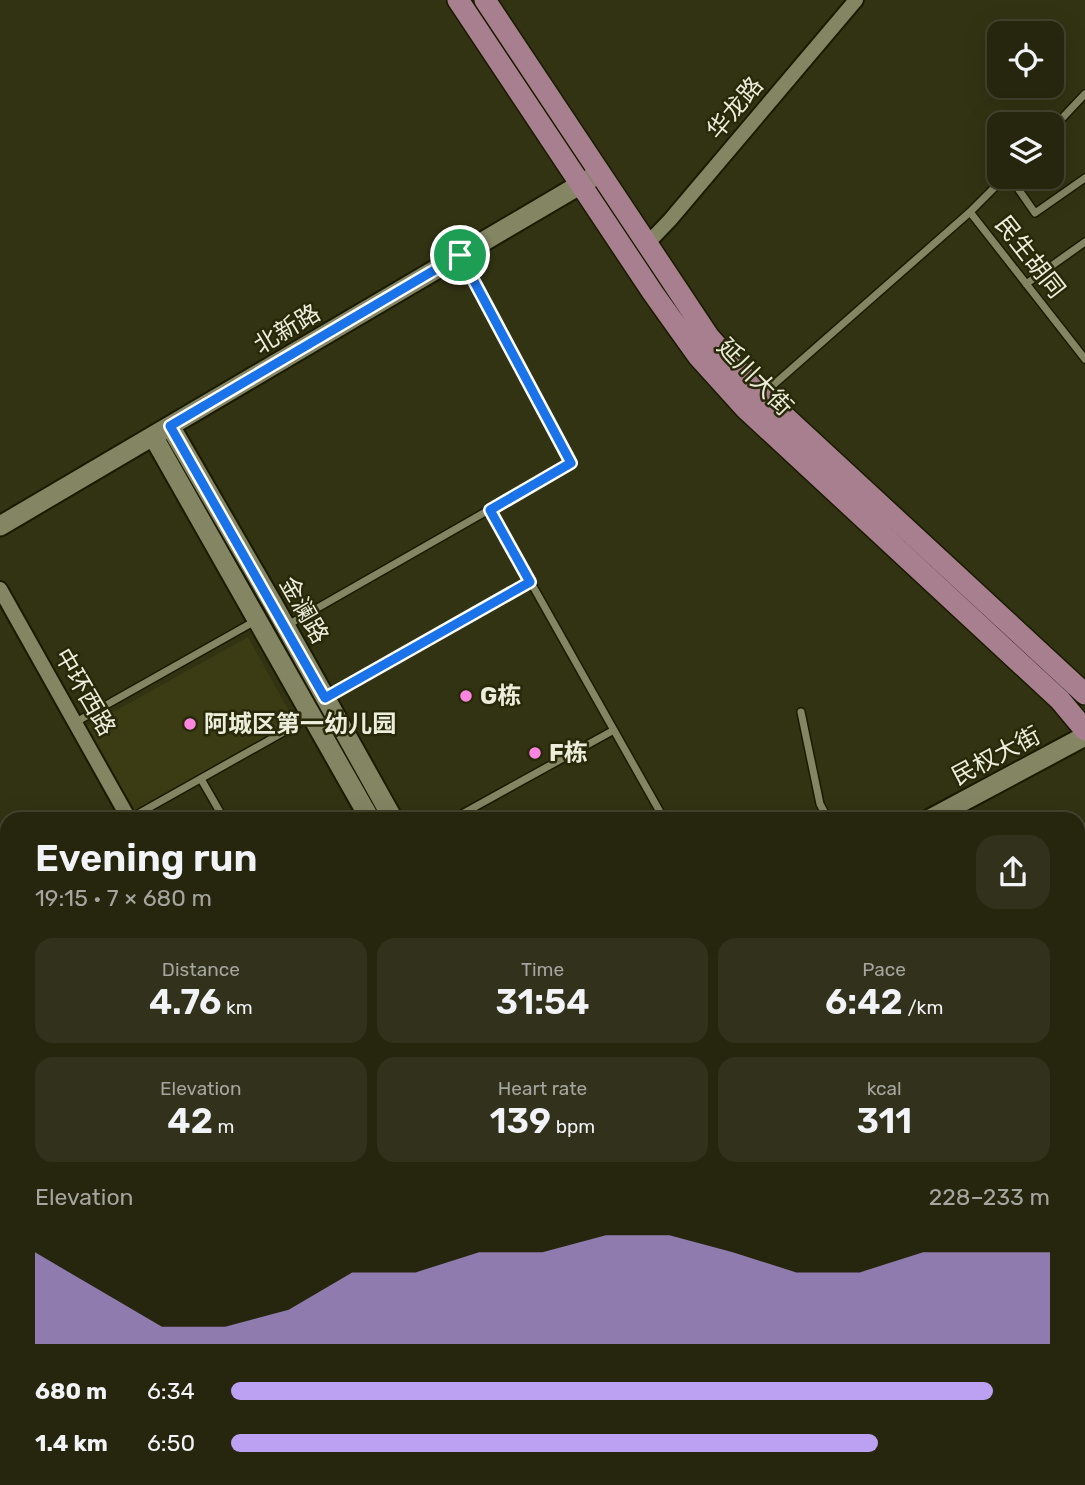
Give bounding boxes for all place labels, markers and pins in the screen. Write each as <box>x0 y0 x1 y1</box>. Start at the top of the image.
pin <box>430 225 490 285</box>
place label: G栋 <box>480 682 521 710</box>
marker: G栋 <box>458 688 474 704</box>
place label: 阿城区第一幼儿园 <box>204 710 396 738</box>
marker: 阿城区第一幼儿园 <box>182 716 198 732</box>
place label: F栋 <box>549 739 588 767</box>
marker: F栋 <box>527 745 543 761</box>

